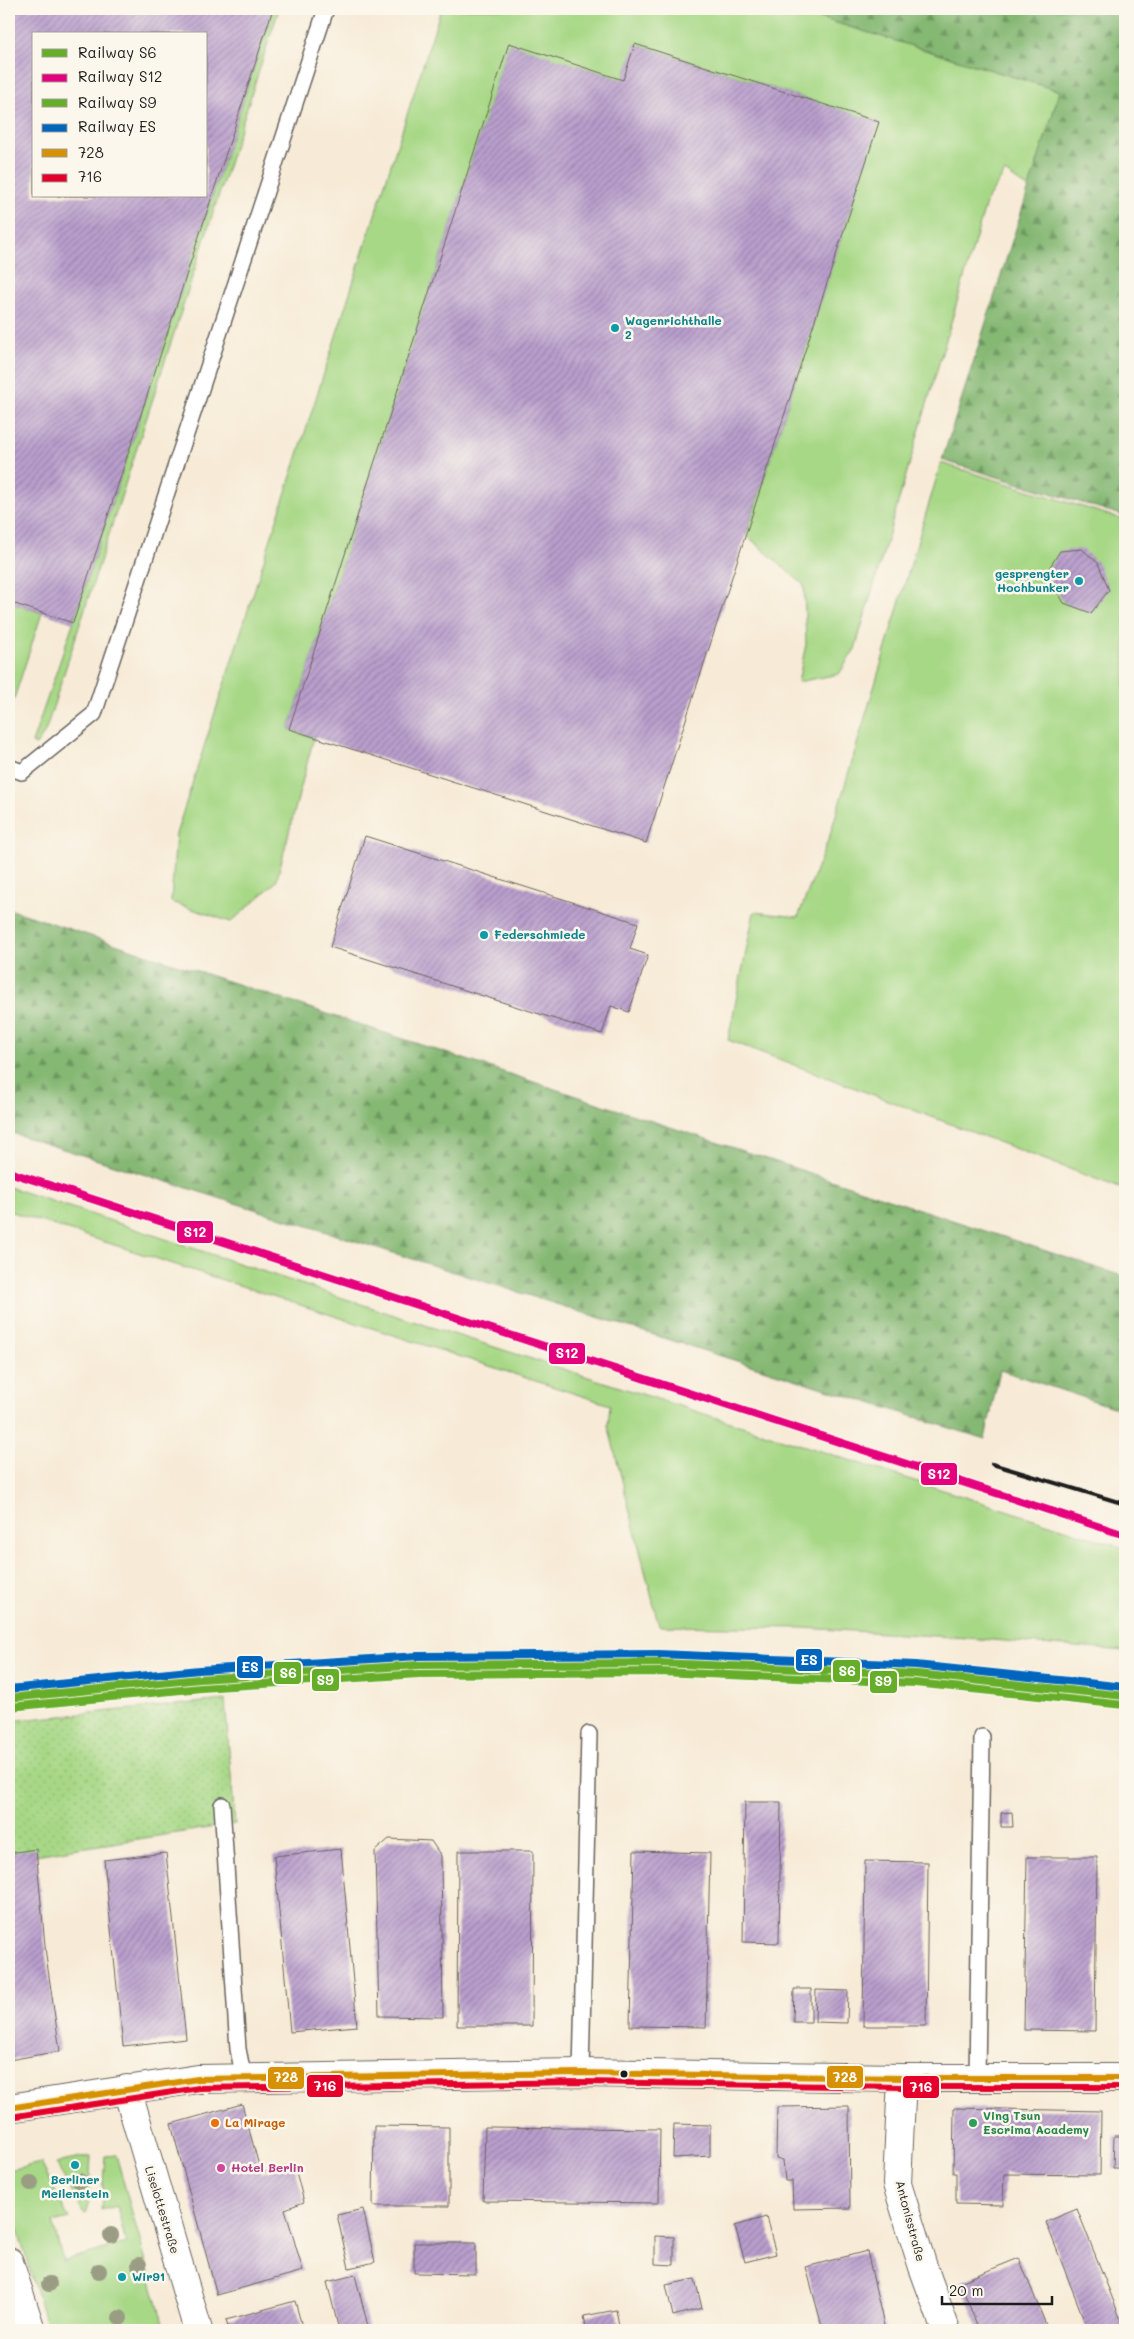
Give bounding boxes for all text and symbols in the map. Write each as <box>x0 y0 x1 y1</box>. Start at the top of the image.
legend <box>32 32 208 198</box>
text: Railway S6 <box>78 42 156 62</box>
text: Railway S12 <box>78 66 162 86</box>
text: Railway S9 <box>78 92 156 112</box>
text: Railway ES <box>78 116 156 136</box>
text: 728 <box>78 142 104 162</box>
text: 716 <box>78 166 102 186</box>
place label: Wagenrichthalle 2 <box>625 312 722 342</box>
marker: Wagenrichthalle 2 <box>609 322 621 334</box>
place label: gesprengter Hochbunker <box>995 565 1069 595</box>
marker: gesprengter Hochbunker <box>1073 575 1085 587</box>
place label: Federschmiede <box>494 926 586 942</box>
marker: Federschmiede <box>478 929 490 941</box>
line badge: S12 <box>176 1220 214 1244</box>
text: S12 <box>184 1222 207 1241</box>
line badge: S12 <box>548 1342 586 1365</box>
text: S12 <box>556 1343 579 1362</box>
line badge: S12 <box>920 1462 958 1486</box>
text: S12 <box>928 1464 951 1483</box>
line badge: ES <box>795 1648 823 1672</box>
text: ES <box>800 1650 818 1669</box>
line badge: ES <box>236 1655 264 1679</box>
text: ES <box>241 1657 259 1676</box>
line badge: S6 <box>832 1659 861 1683</box>
line badge: S6 <box>273 1661 302 1685</box>
text: S6 <box>838 1661 856 1680</box>
text: S6 <box>279 1663 297 1682</box>
line badge: S9 <box>311 1668 340 1692</box>
text: S9 <box>316 1670 334 1689</box>
line badge: S9 <box>869 1670 898 1694</box>
text: S9 <box>874 1671 892 1690</box>
line badge: 728 <box>826 2065 864 2089</box>
line badge: 728 <box>267 2066 305 2090</box>
text: 728 <box>274 2067 298 2086</box>
text: 728 <box>833 2067 857 2086</box>
unlabelled marker <box>619 2069 629 2079</box>
line badge: 716 <box>306 2074 344 2098</box>
line badge: 716 <box>902 2075 940 2099</box>
text: 716 <box>314 2076 336 2095</box>
text: 716 <box>910 2077 932 2096</box>
place label: Ving Tsun Escrima Academy <box>983 2107 1090 2137</box>
place label: La Mirage <box>225 2114 285 2130</box>
marker: La Mirage <box>209 2117 221 2129</box>
marker: Ving Tsun Escrima Academy <box>967 2117 979 2129</box>
marker: Berliner Meilenstein <box>69 2159 81 2171</box>
place label: Hotel Berlin <box>231 2159 304 2175</box>
marker: Hotel Berlin <box>215 2162 227 2174</box>
street label: Liselottestraße <box>142 2164 184 2256</box>
place label: Berliner Meilenstein <box>41 2171 109 2201</box>
street label: Antonisstraße <box>892 2179 929 2263</box>
place label: Wir91 <box>132 2268 165 2284</box>
marker: Wir91 <box>116 2271 128 2283</box>
scale bar <box>942 2274 1052 2306</box>
text: 20 m <box>949 2280 983 2300</box>

